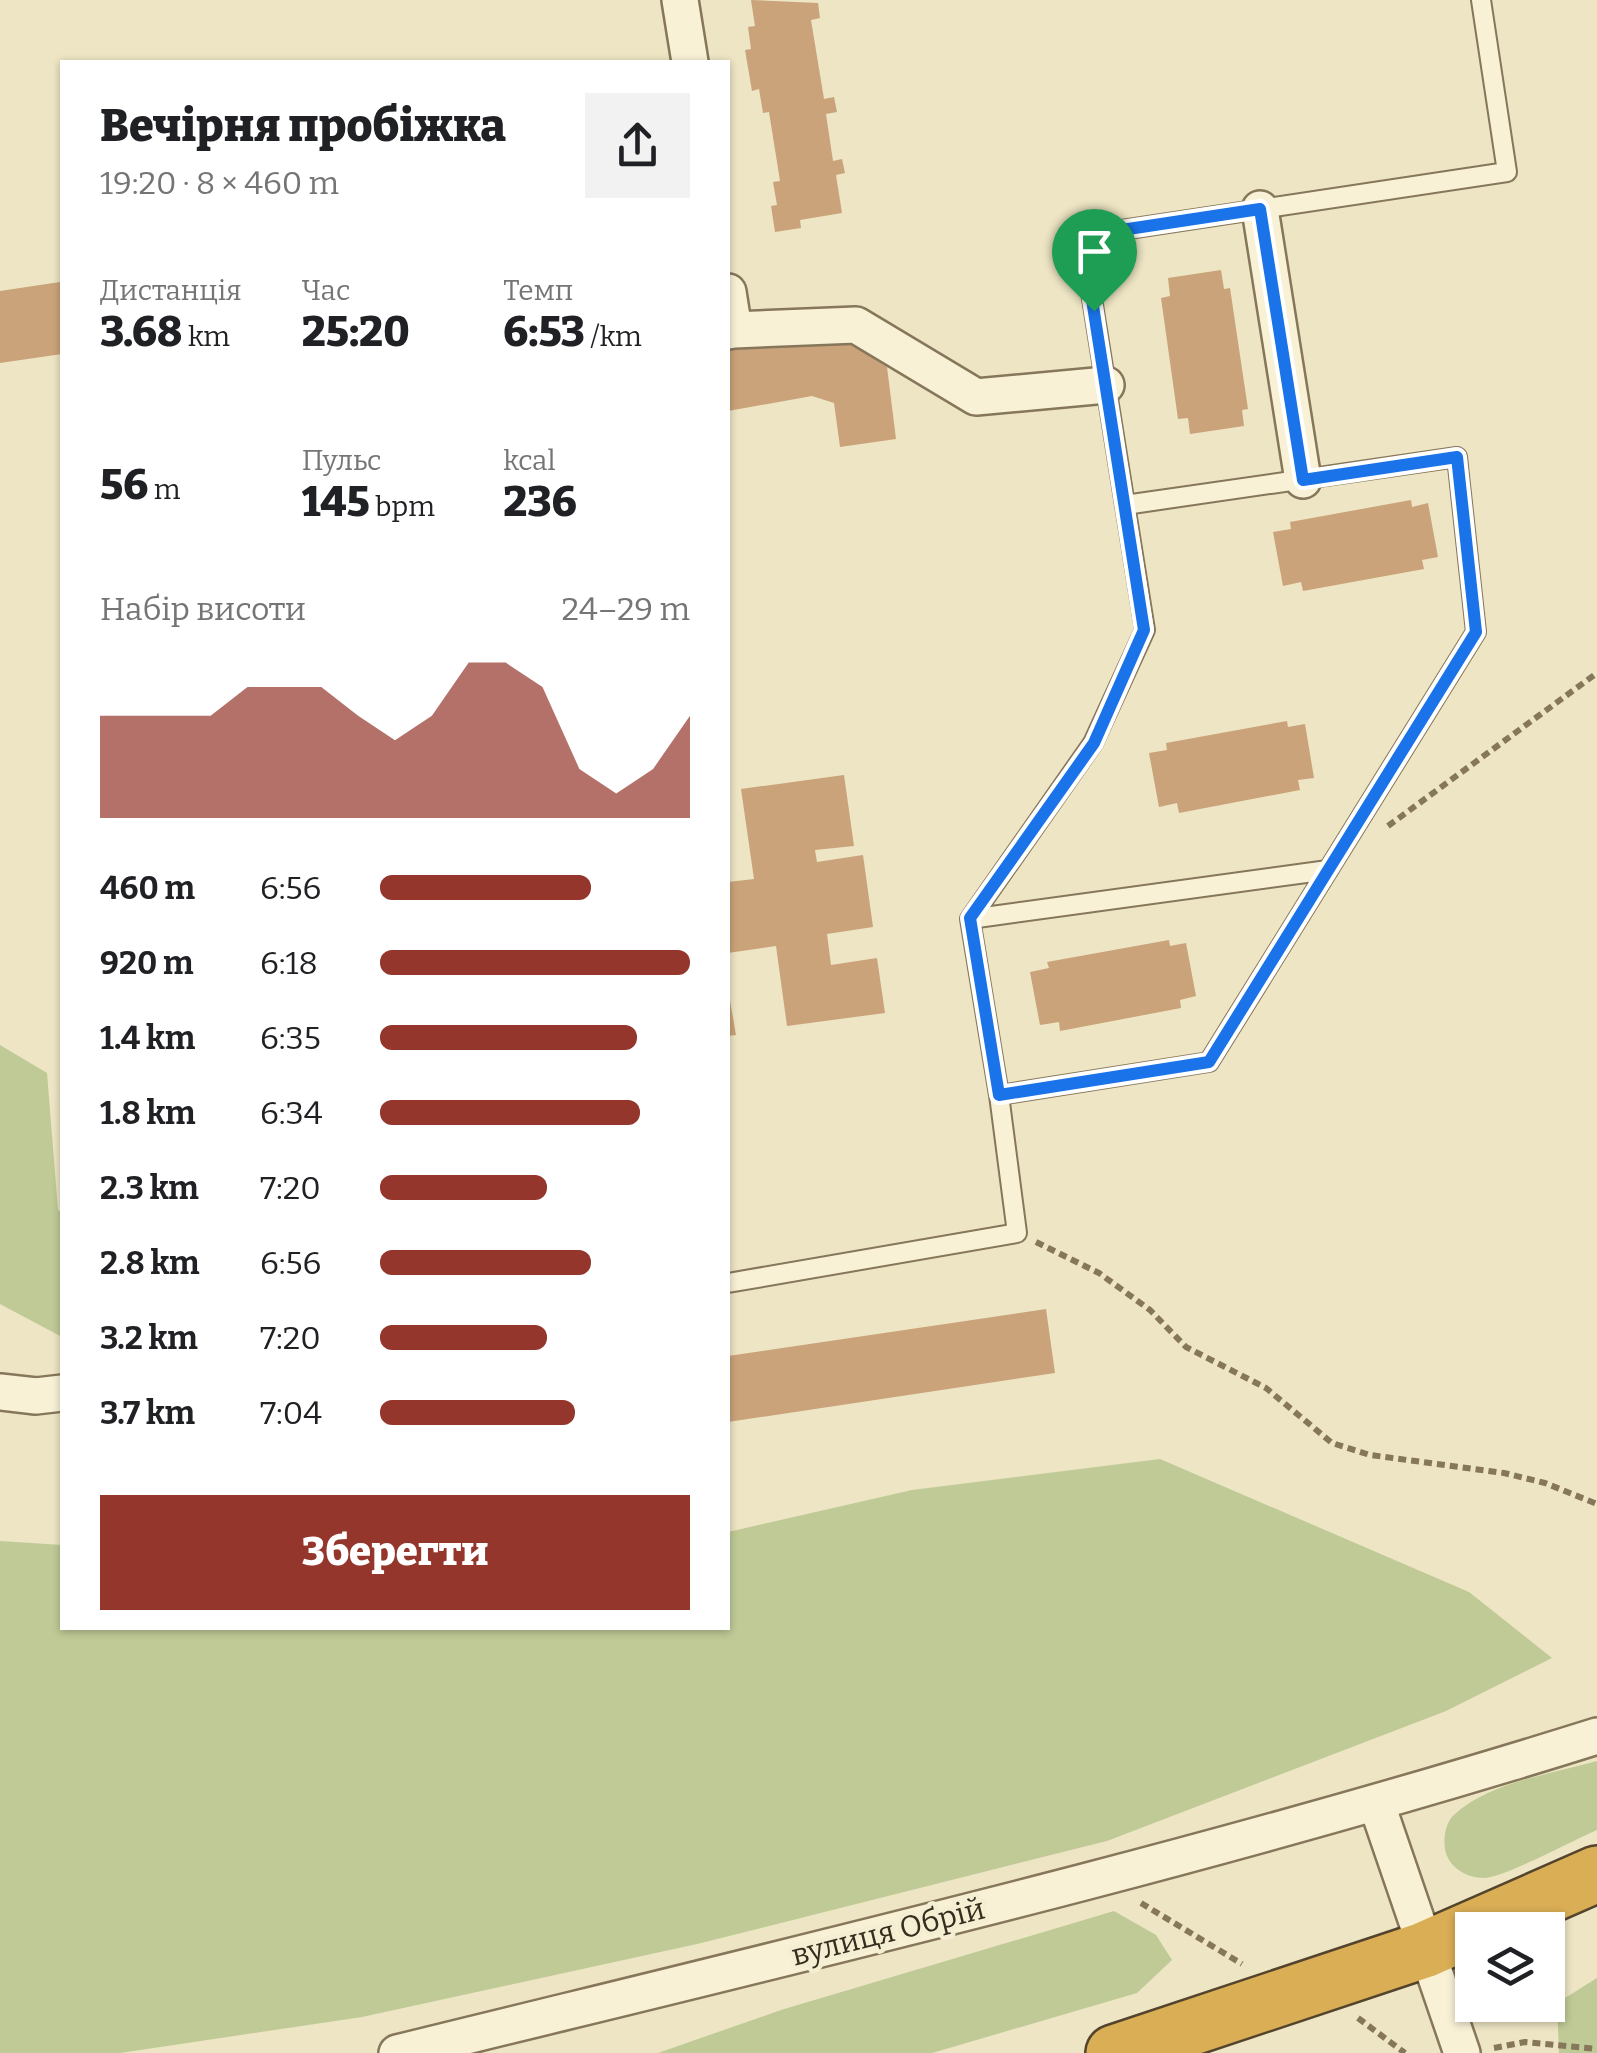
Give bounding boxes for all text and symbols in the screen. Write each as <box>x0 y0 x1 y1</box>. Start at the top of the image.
button: share <box>585 93 690 198</box>
text: Вечірня пробіжка <box>100 99 506 153</box>
text: 19:20 · 8 × 460 m <box>100 164 339 202</box>
pin <box>1052 209 1137 312</box>
icon: arrive <box>1067 224 1122 279</box>
text: Дистанція <box>100 274 242 307</box>
text: Час <box>302 274 350 307</box>
text: Темп <box>503 274 573 307</box>
text: 3.68 <box>100 307 182 357</box>
text: 25:20 <box>302 307 410 357</box>
text: 6:53 <box>503 307 585 357</box>
text: km <box>182 320 230 353</box>
text: /km <box>585 320 642 353</box>
text: Пульс <box>302 444 381 477</box>
text: kcal <box>503 444 555 477</box>
text: 56 <box>100 460 148 510</box>
text: m <box>148 473 181 506</box>
text: 145 <box>302 477 370 527</box>
text: 236 <box>503 477 577 527</box>
text: bpm <box>370 490 435 523</box>
text: Набір висоти <box>100 590 306 628</box>
text: 24–29 m <box>562 590 690 628</box>
text: 460 m <box>100 869 195 907</box>
text: 6:56 <box>260 869 321 907</box>
text: 920 m <box>100 944 194 982</box>
text: 6:18 <box>260 944 318 982</box>
text: 1.4 km <box>100 1019 195 1057</box>
text: 6:35 <box>260 1019 321 1057</box>
text: 1.8 km <box>100 1094 196 1132</box>
text: 6:34 <box>260 1094 322 1132</box>
text: 2.3 km <box>100 1169 199 1207</box>
text: 7:20 <box>260 1169 321 1207</box>
text: 2.8 km <box>100 1244 200 1282</box>
text: 6:56 <box>260 1244 321 1282</box>
text: 3.2 km <box>100 1319 198 1357</box>
text: 7:20 <box>260 1319 321 1357</box>
text: 3.7 km <box>100 1394 195 1432</box>
text: 7:04 <box>260 1394 322 1432</box>
button: Зберегти <box>100 1495 690 1610</box>
street label: вулиця Обрій <box>788 1891 988 1973</box>
map controls <box>1455 1912 1565 2022</box>
button: layers <box>1455 1912 1565 2022</box>

